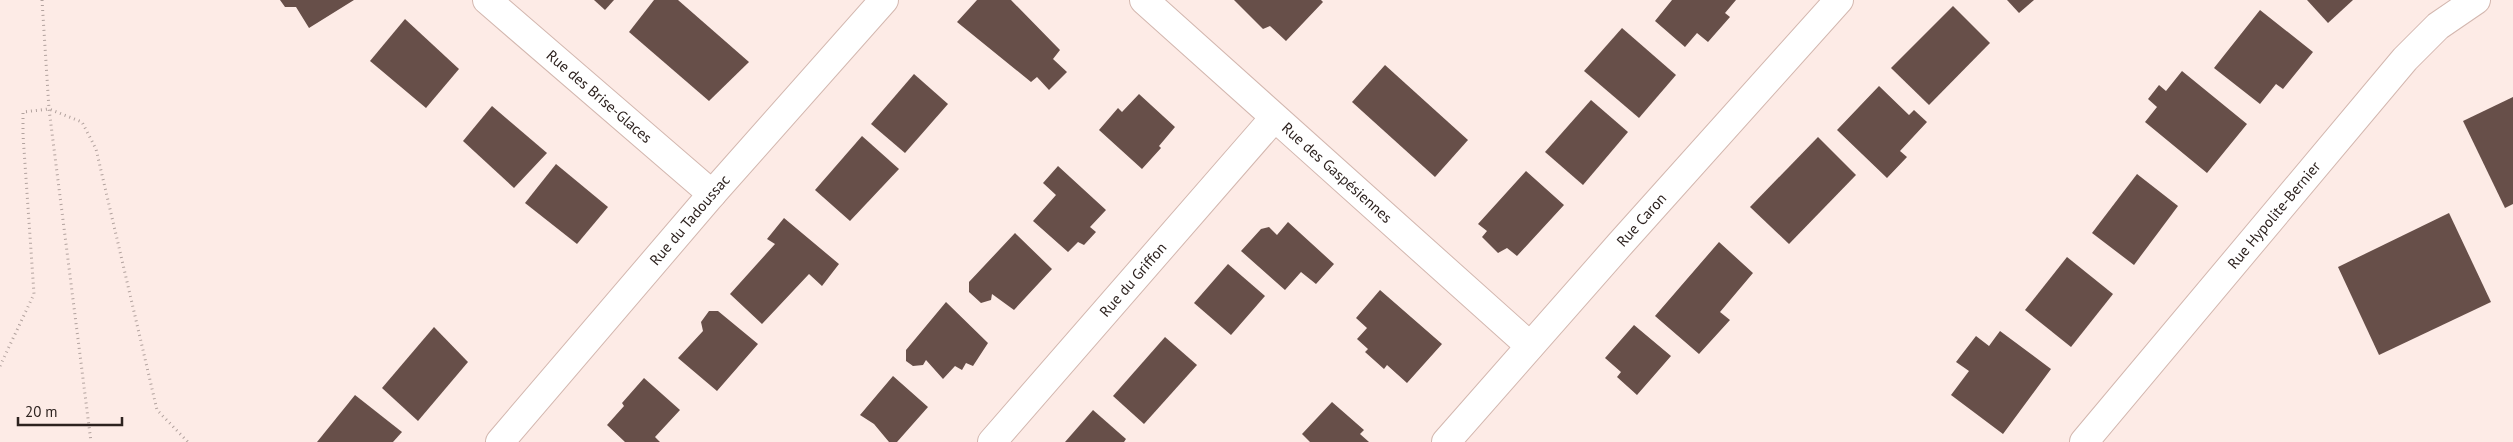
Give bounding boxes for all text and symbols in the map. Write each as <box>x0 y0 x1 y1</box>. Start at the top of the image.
street label: Rue des Brise-Glaces <box>543 46 656 147</box>
street label: Rue des Gaspésiennes <box>1278 118 1396 227</box>
street label: Rue Hypolite-Bernier <box>2223 157 2324 273</box>
street label: Rue du Tadoussac <box>645 170 734 269</box>
street label: Rue Caron <box>1612 189 1670 250</box>
street label: Rue du Griffon <box>1095 238 1170 321</box>
scale bar <box>18 394 121 426</box>
text: 20 m <box>25 402 58 421</box>

